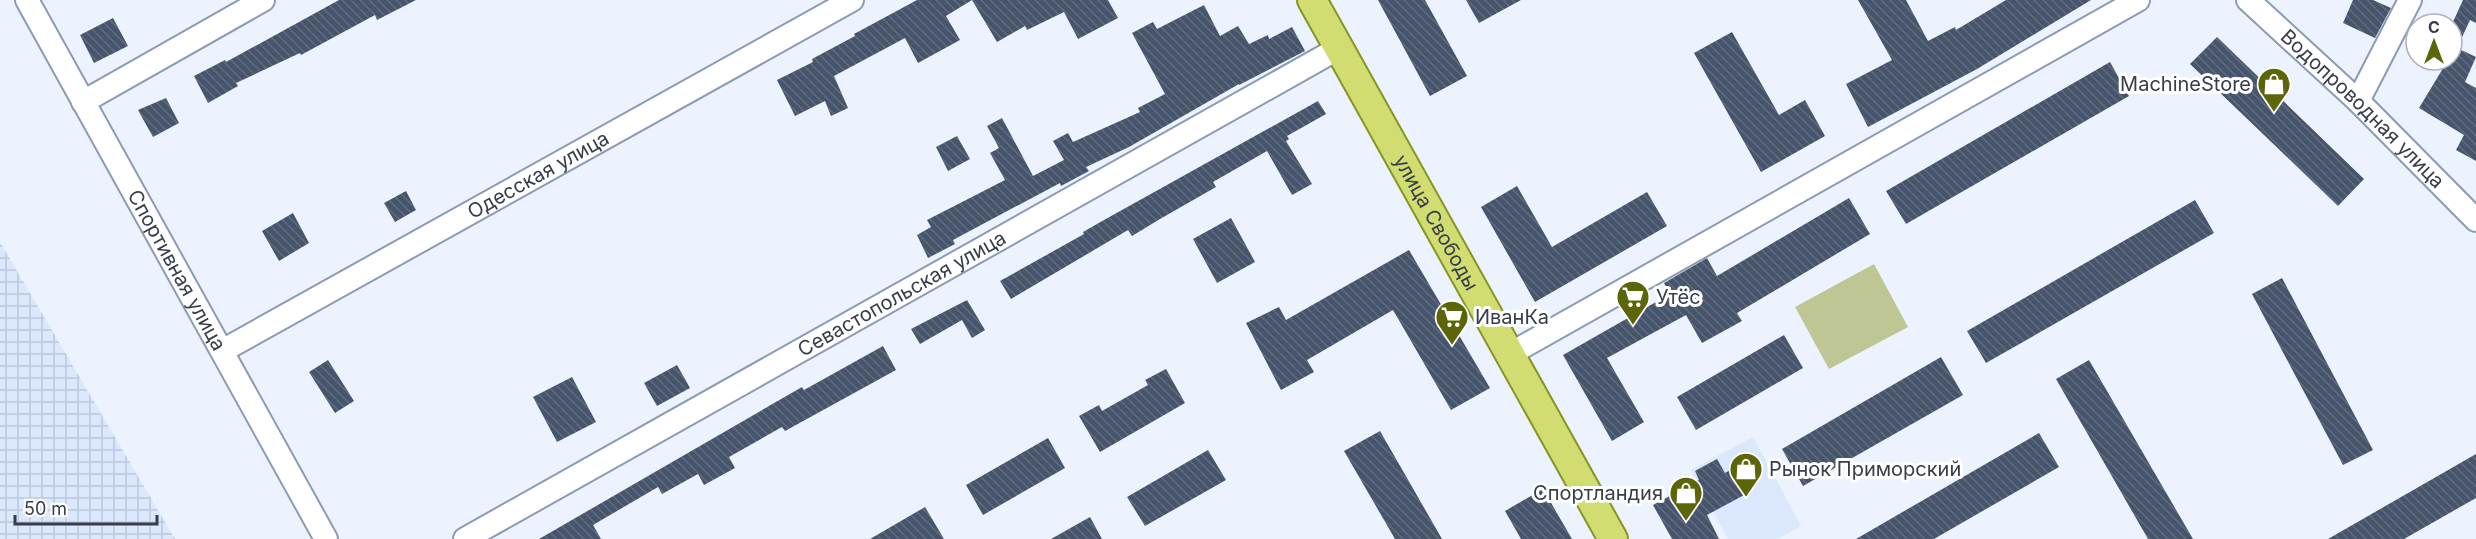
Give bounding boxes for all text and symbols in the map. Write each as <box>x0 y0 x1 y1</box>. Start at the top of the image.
north arrow <box>2404 12 2464 72</box>
text: С <box>2428 17 2440 37</box>
street label: Водопроводная улица <box>2276 24 2449 193</box>
shop icon: MachineStore <box>2256 66 2292 113</box>
place label: MachineStore <box>2120 72 2251 96</box>
street label: Одесская улица <box>463 126 613 224</box>
street label: улица Свободы <box>1389 151 1484 295</box>
street label: Спортивная улица <box>123 186 231 355</box>
street label: Севастопольская улица <box>794 226 1010 362</box>
supermarket icon: Утёс <box>1615 279 1651 326</box>
place label: Утёс <box>1656 285 1701 309</box>
supermarket icon: ИванКа <box>1434 299 1470 346</box>
place label: ИванКа <box>1475 305 1549 329</box>
shop icon: Рынок Приморский <box>1728 451 1764 498</box>
place label: Рынок Приморский <box>1769 457 1961 481</box>
shop icon: Спортландия <box>1668 475 1704 522</box>
place label: Спортландия <box>1533 481 1663 505</box>
scale bar <box>15 488 158 526</box>
text: 50 m <box>24 498 67 519</box>

